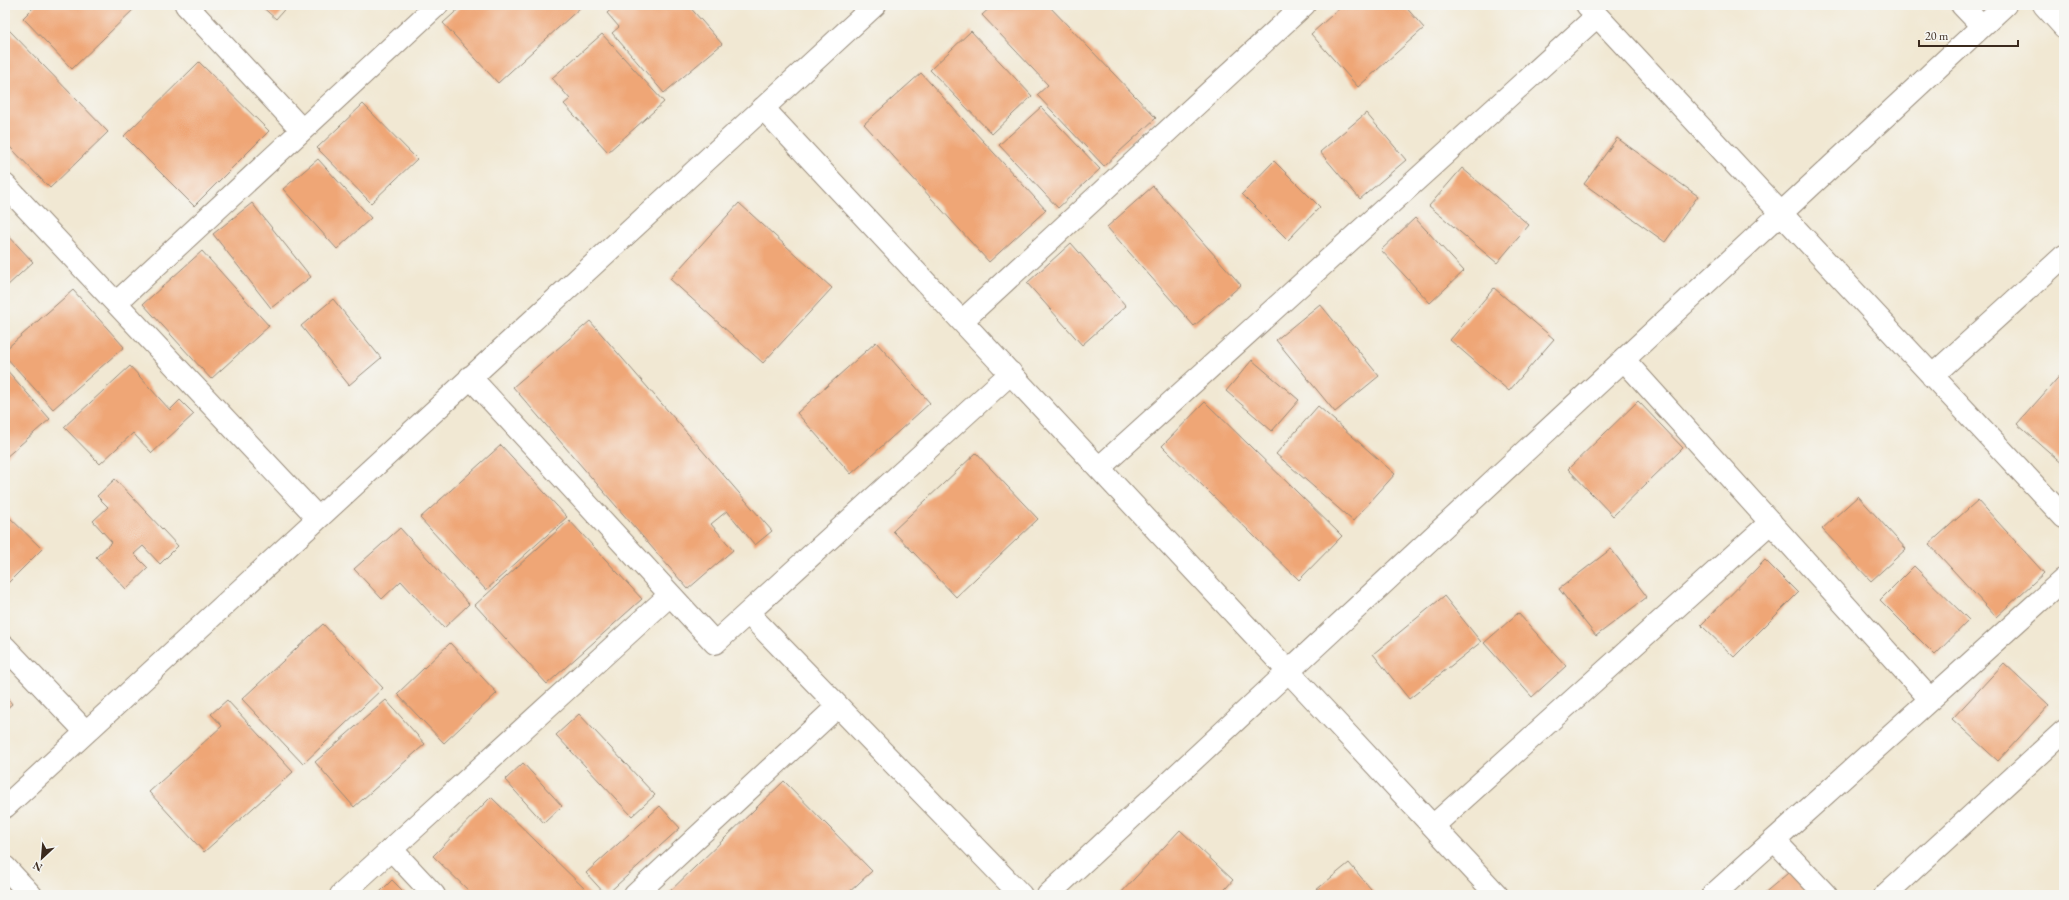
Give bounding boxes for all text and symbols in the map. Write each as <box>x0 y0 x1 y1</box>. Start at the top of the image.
scale bar <box>1919 22 2018 48</box>
text: 20 m <box>1925 28 1949 44</box>
north arrow <box>22 838 62 878</box>
text: N <box>30 859 45 875</box>

